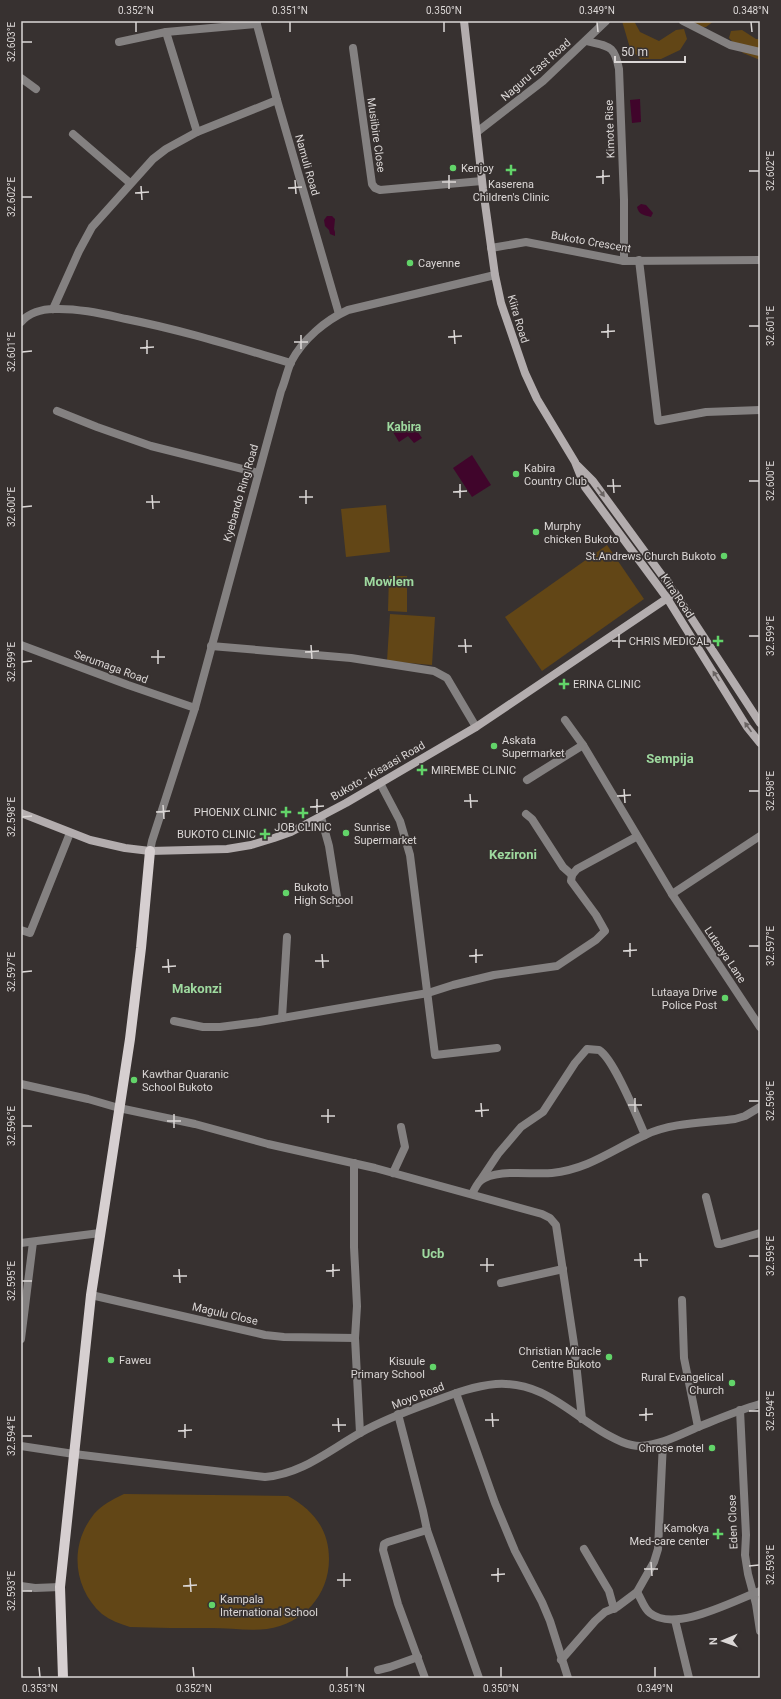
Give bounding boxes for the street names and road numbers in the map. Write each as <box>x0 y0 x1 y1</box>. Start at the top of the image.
street label: Naguru East Road <box>498 36 574 104</box>
street label: Musiibire Close <box>364 97 388 173</box>
street label: Kimote Rise <box>602 99 618 159</box>
street label: Namuli Road <box>292 133 322 197</box>
street label: Bukoto Crescent <box>550 229 632 255</box>
street label: Kiira Road <box>505 293 531 345</box>
street label: Kyebando Ring Road <box>221 443 261 543</box>
street label: Kiira Road <box>658 572 696 620</box>
street label: Serumaga Road <box>72 648 150 686</box>
street label: Bukoto - Kisaasi Road <box>329 739 427 803</box>
street label: Lutaaya Lane <box>701 924 749 986</box>
street label: Magulu Close <box>191 1300 259 1328</box>
street label: Moyo Road <box>390 1380 446 1412</box>
street label: Eden Close <box>726 1494 740 1550</box>

